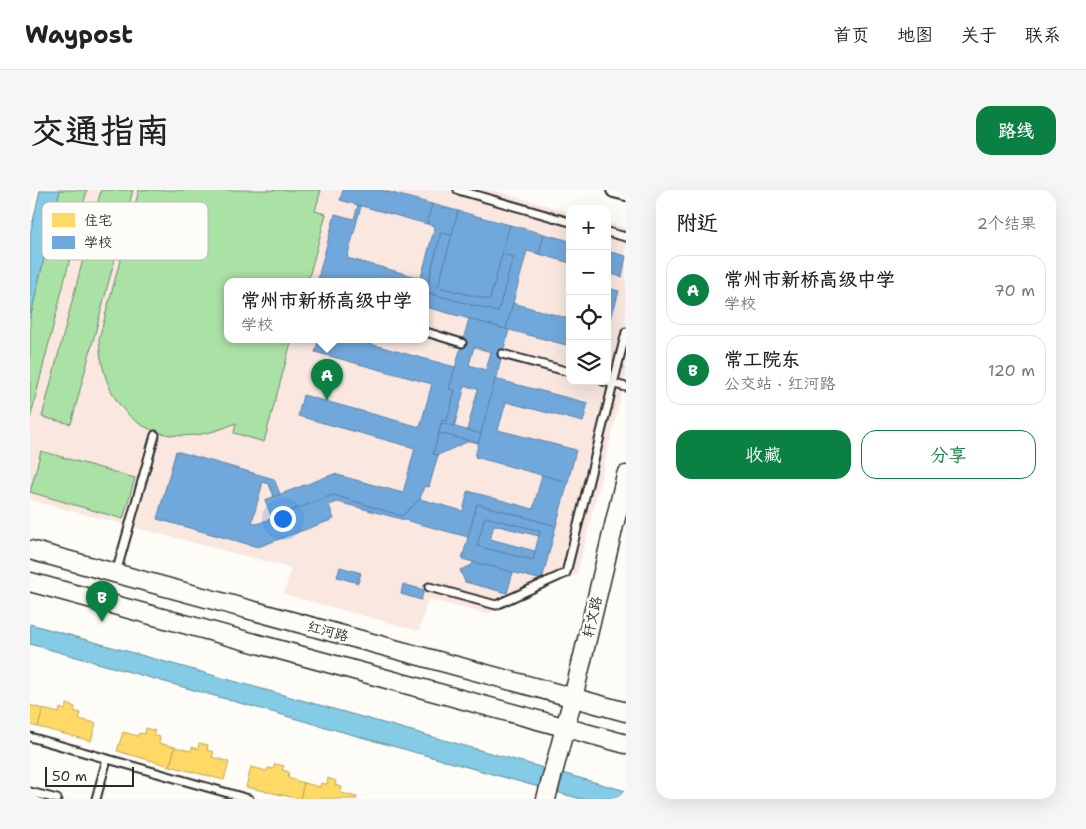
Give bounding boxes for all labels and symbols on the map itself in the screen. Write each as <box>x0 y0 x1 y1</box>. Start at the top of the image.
legend <box>42 202 208 260</box>
text: 住宅 <box>84 211 112 229</box>
text: 学校 <box>84 233 112 251</box>
pin: A <box>311 359 343 400</box>
your location <box>270 506 296 532</box>
pin: B <box>86 581 118 622</box>
street label: 轩文路 <box>579 595 605 639</box>
street label: 红河路 <box>305 617 351 645</box>
scale bar <box>45 764 134 787</box>

